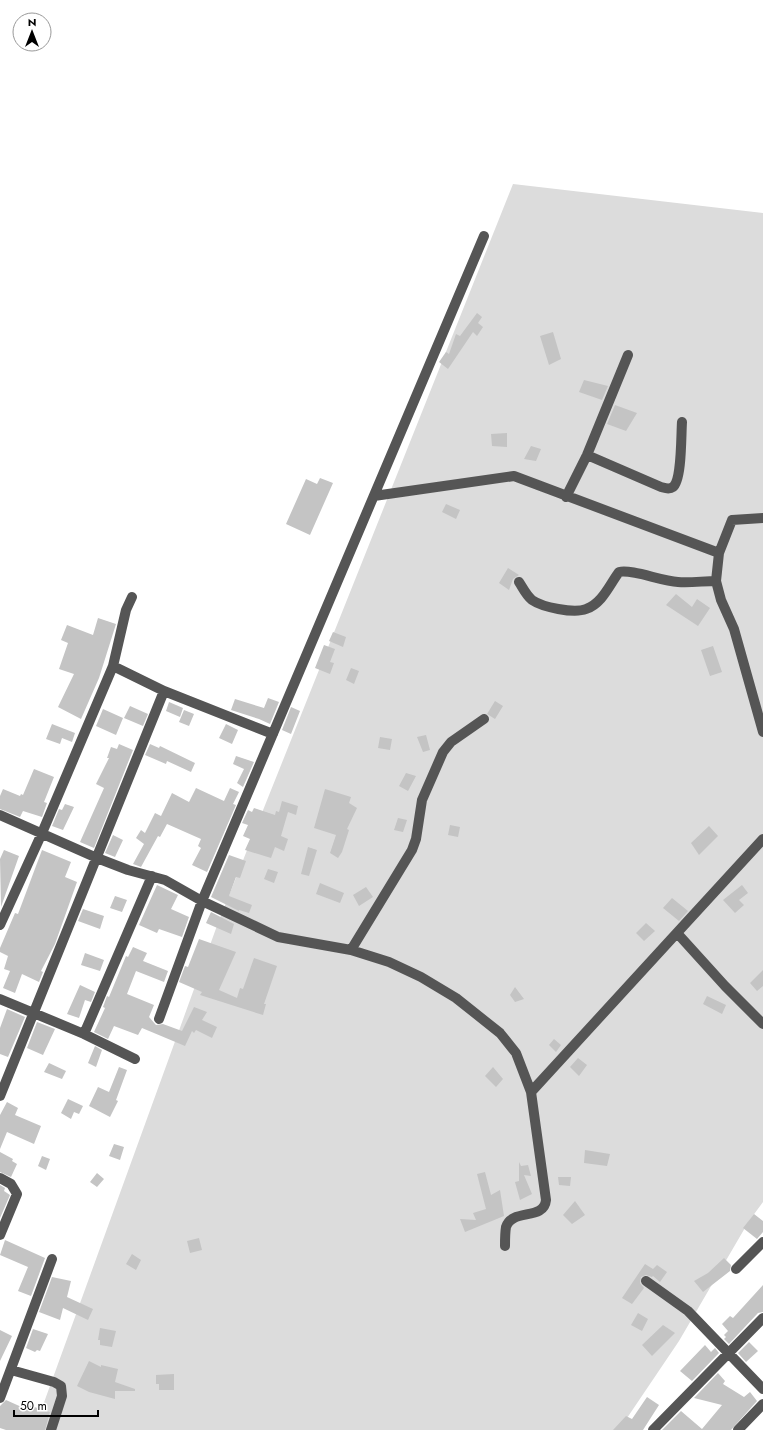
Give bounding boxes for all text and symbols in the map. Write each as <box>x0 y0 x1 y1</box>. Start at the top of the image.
north arrow <box>12 12 52 52</box>
text: N <box>28 14 36 30</box>
scale bar <box>14 1392 98 1418</box>
text: 50 m <box>20 1397 47 1415</box>

